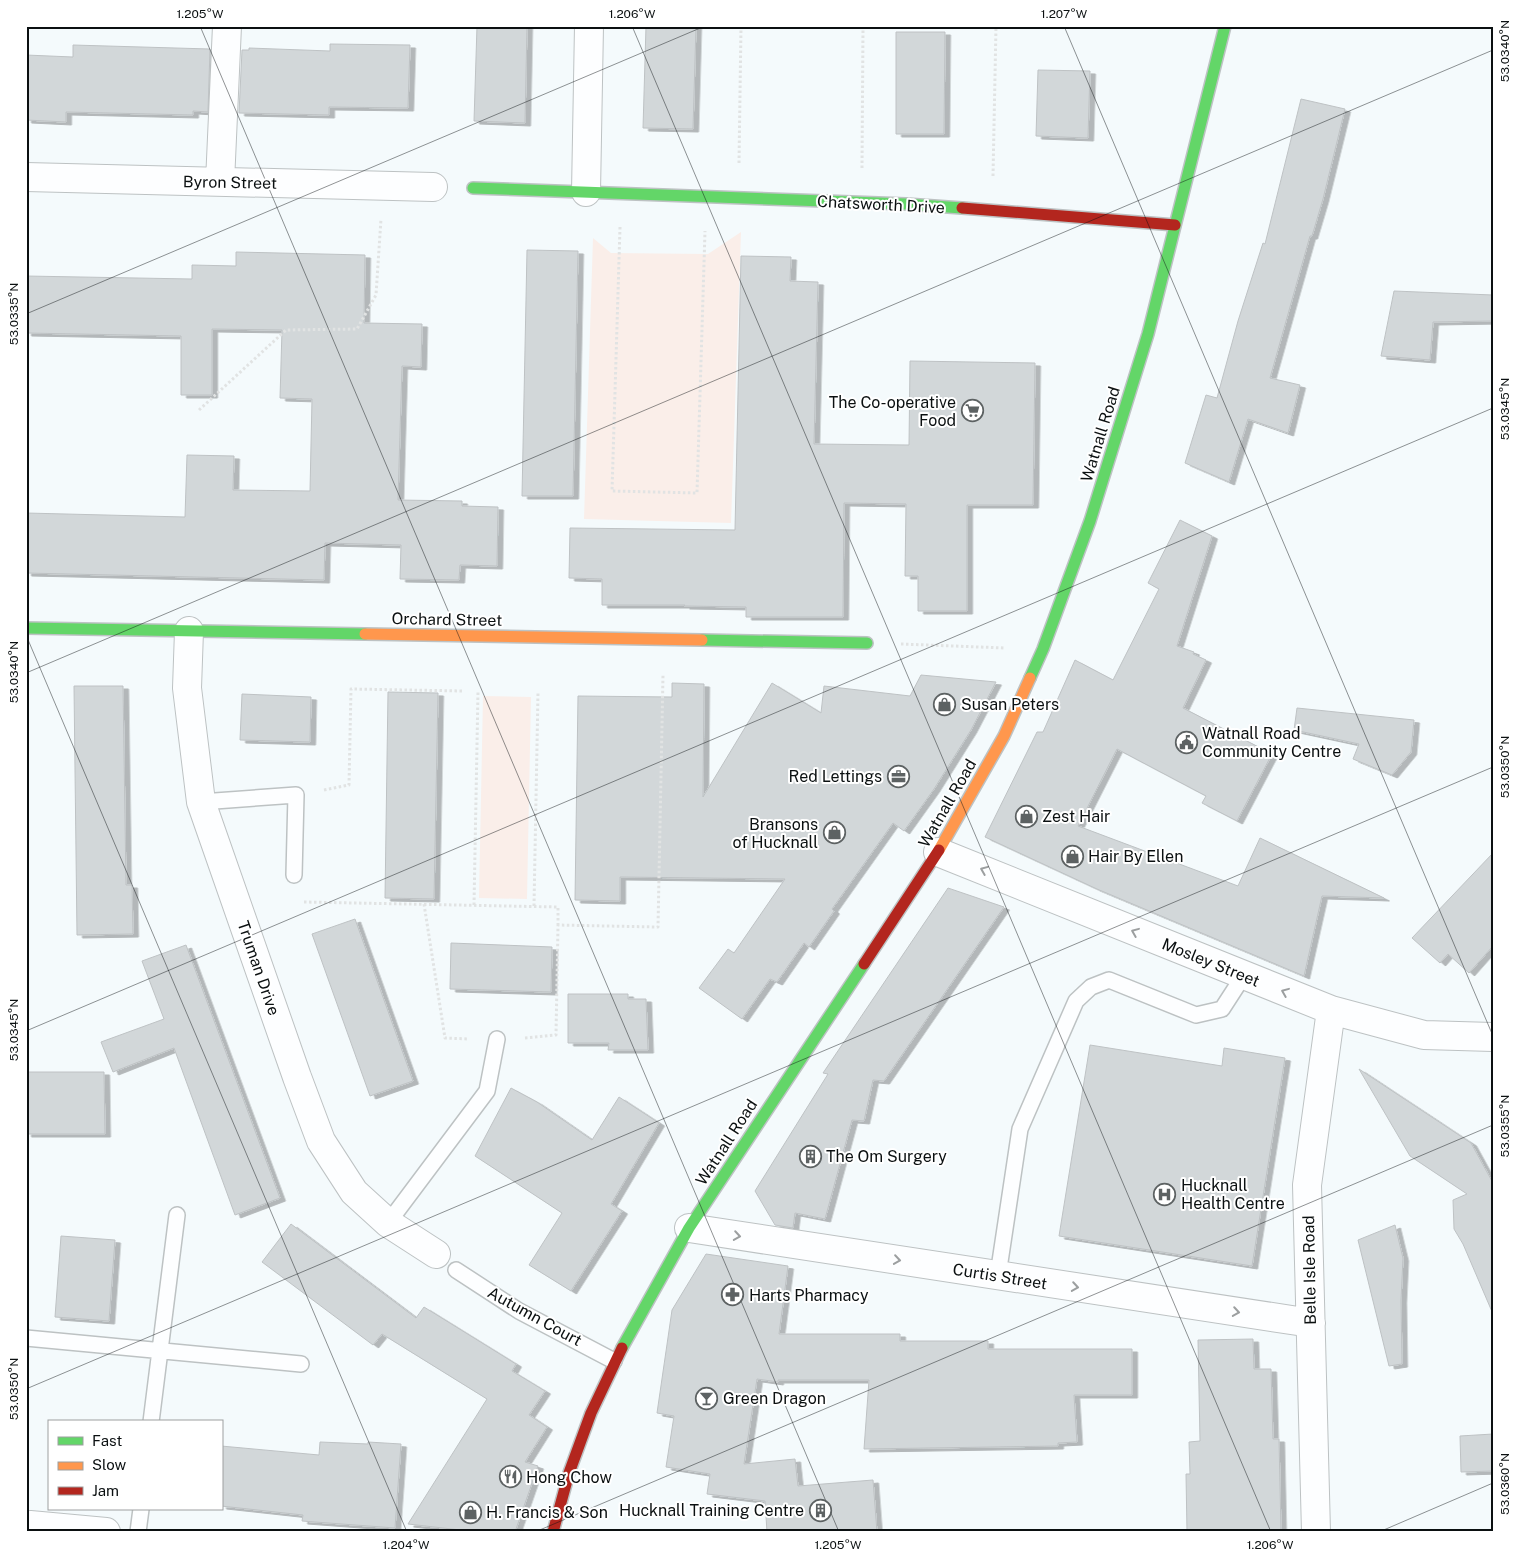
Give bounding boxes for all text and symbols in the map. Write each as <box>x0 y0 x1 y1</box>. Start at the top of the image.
text: 1.205°W <box>176 7 224 21</box>
text: 1.206°W <box>609 7 656 21</box>
text: 1.207°W <box>1041 7 1088 21</box>
text: 53.0340°N <box>1498 20 1512 82</box>
street label: Byron Street <box>183 172 277 193</box>
street label: Chatsworth Drive <box>817 192 945 217</box>
text: 53.0335°N <box>7 283 21 345</box>
text: 53.0345°N <box>1498 378 1512 440</box>
street label: Watnall Road <box>1077 384 1124 484</box>
place label: The Co-operative Food <box>829 393 956 430</box>
supermarket icon: The Co-operative Food <box>960 399 984 423</box>
street label: Orchard Street <box>391 609 502 630</box>
text: 53.0340°N <box>7 641 21 703</box>
shop icon: Susan Peters <box>933 692 957 716</box>
place label: Susan Peters <box>961 695 1059 714</box>
place label: Watnall Road Community Centre <box>1202 724 1341 761</box>
public building icon: Watnall Road Community Centre <box>1174 730 1198 754</box>
text: 53.0350°N <box>1498 736 1512 798</box>
street label: Watnall Road <box>915 756 980 851</box>
office icon: Red Lettings <box>886 764 910 788</box>
place label: Red Lettings <box>789 767 882 786</box>
shop icon: Zest Hair <box>1014 804 1038 828</box>
place label: Zest Hair <box>1042 807 1110 826</box>
place label: Bransons of Hucknall <box>732 815 818 852</box>
shop icon: Bransons of Hucknall <box>822 821 846 845</box>
shop icon: Hair By Ellen <box>1060 844 1084 868</box>
place label: Hair By Ellen <box>1088 847 1183 866</box>
one-way arrow <box>980 866 989 877</box>
street label: Truman Drive <box>233 918 284 1018</box>
one-way arrow <box>1131 927 1140 938</box>
street label: Mosley Street <box>1159 934 1262 991</box>
one-way arrow <box>1282 988 1290 998</box>
text: 53.0345°N <box>7 999 21 1061</box>
text: 53.0355°N <box>1498 1095 1512 1157</box>
street label: Watnall Road <box>692 1096 761 1189</box>
building icon: The Om Surgery <box>798 1144 822 1168</box>
place label: The Om Surgery <box>826 1147 947 1166</box>
place label: Hucknall Health Centre <box>1181 1176 1285 1213</box>
hospital icon: Hucknall Health Centre <box>1153 1182 1177 1206</box>
street label: Belle Isle Road <box>1299 1215 1320 1325</box>
one-way arrow <box>733 1230 741 1241</box>
one-way arrow <box>893 1255 902 1265</box>
street label: Curtis Street <box>951 1260 1048 1293</box>
one-way arrow <box>1072 1281 1080 1292</box>
street label: Autumn Court <box>484 1283 585 1350</box>
pharmacy icon: Harts Pharmacy <box>721 1283 745 1307</box>
place label: Harts Pharmacy <box>749 1286 869 1305</box>
one-way arrow <box>1232 1306 1240 1316</box>
text: 53.0350°N <box>7 1358 21 1420</box>
bar icon: Green Dragon <box>695 1386 719 1410</box>
place label: Green Dragon <box>723 1389 826 1408</box>
legend <box>48 1420 222 1510</box>
text: Fast <box>92 1432 122 1449</box>
text: 53.0360°N <box>1498 1453 1512 1515</box>
text: Slow <box>92 1456 127 1473</box>
restaurant icon: Hong Chow <box>498 1465 522 1489</box>
place label: Hong Chow <box>526 1468 612 1487</box>
text: Jam <box>92 1482 119 1499</box>
building icon: Hucknall Training Centre <box>808 1498 832 1522</box>
shop icon: H. Francis & Son <box>458 1500 482 1524</box>
place label: Hucknall Training Centre <box>619 1501 804 1520</box>
place label: H. Francis & Son <box>486 1503 608 1522</box>
text: 1.204°W <box>383 1538 430 1552</box>
text: 1.205°W <box>814 1538 862 1552</box>
text: 1.206°W <box>1247 1538 1294 1552</box>

